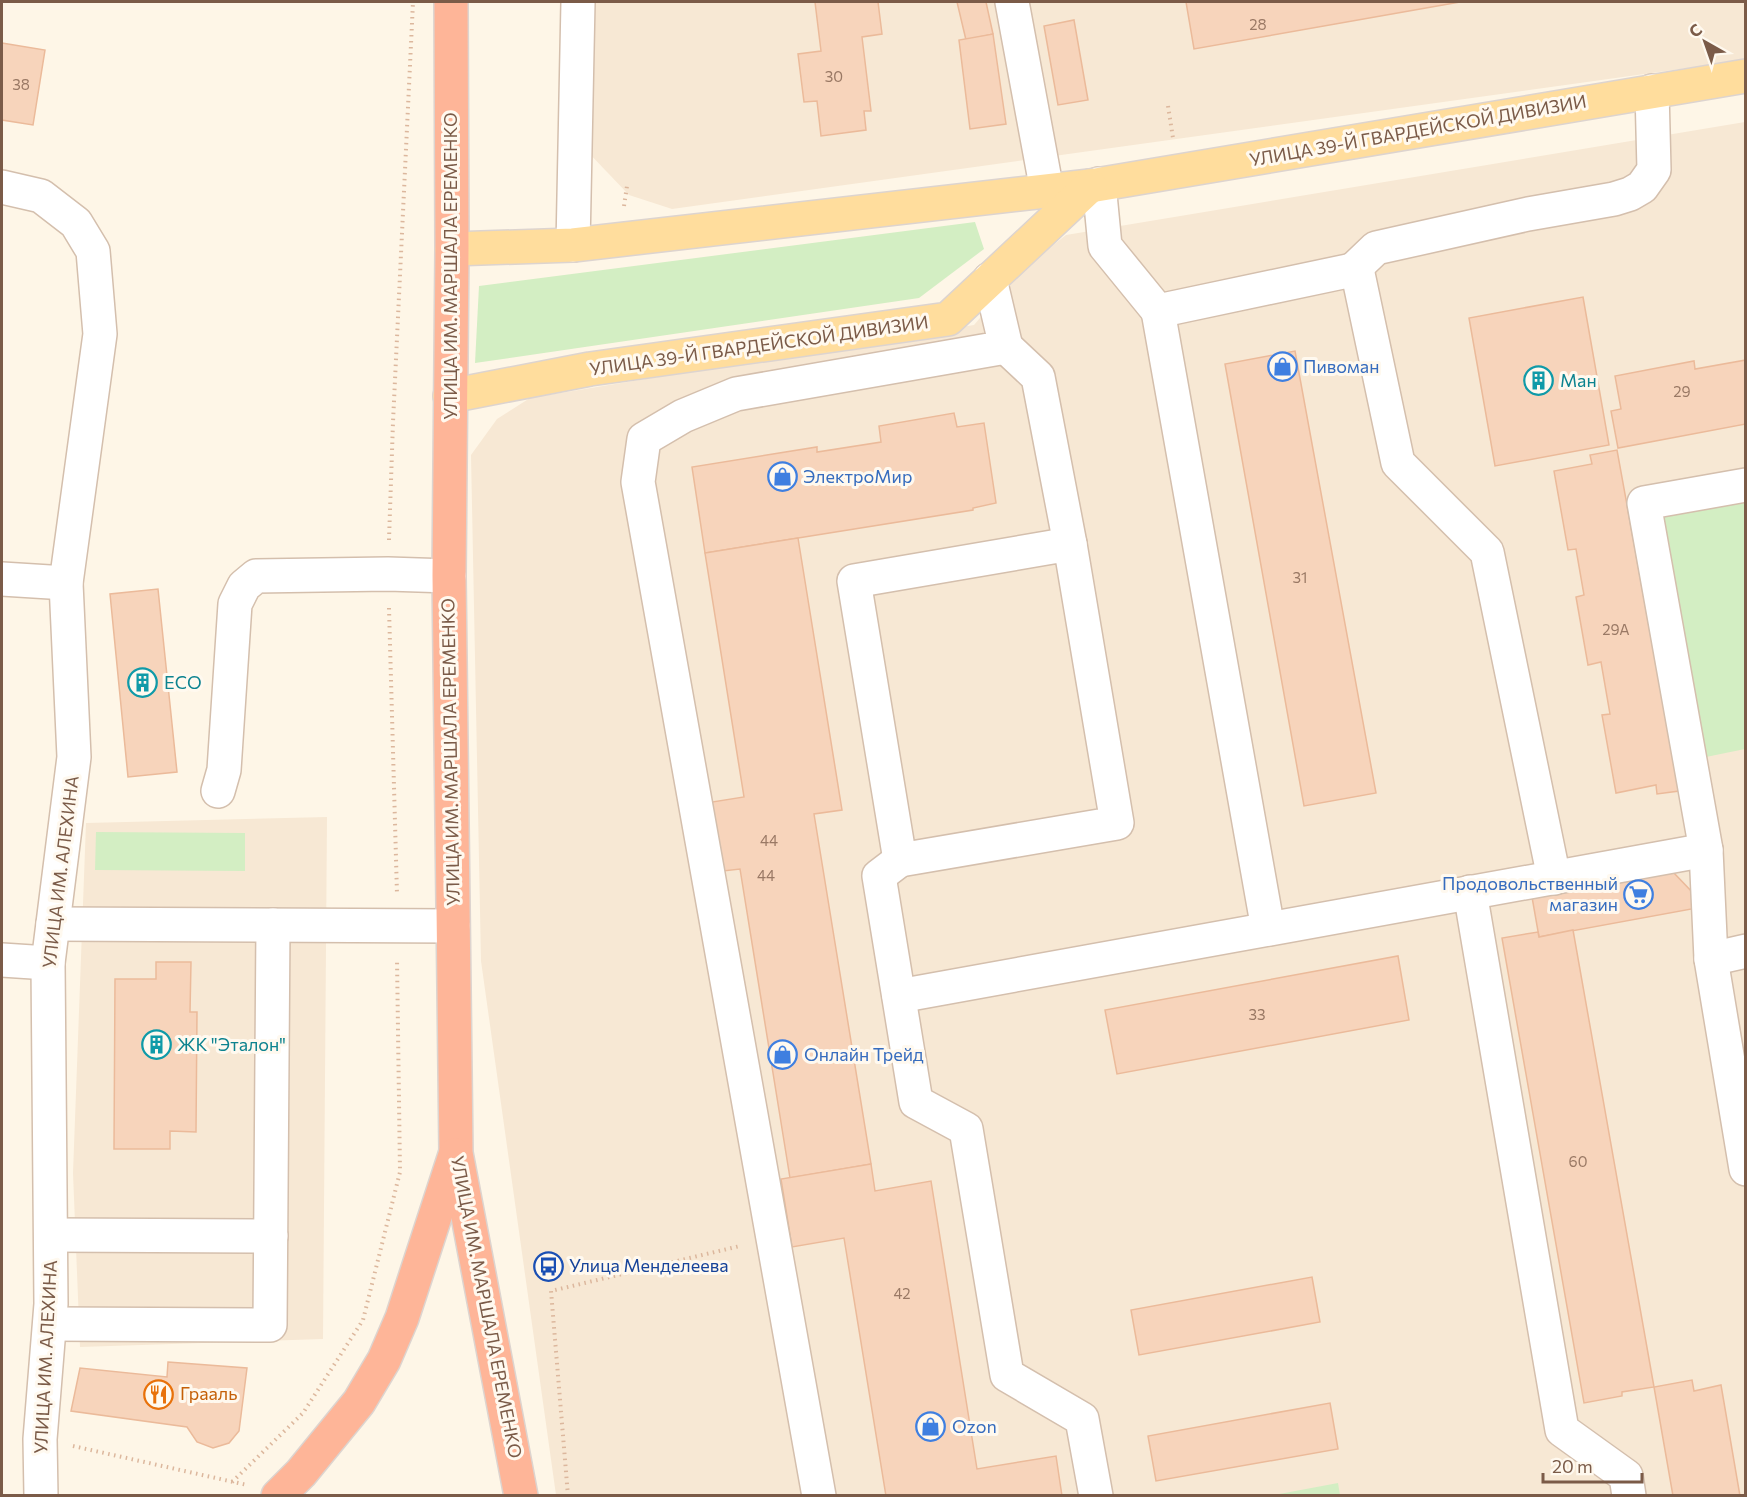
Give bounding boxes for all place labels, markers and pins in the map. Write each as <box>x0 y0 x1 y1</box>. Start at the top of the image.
shop icon: Пивоман <box>1266 351 1298 383</box>
place label: Пивоман <box>1303 355 1379 377</box>
building icon: Ман <box>1523 365 1555 397</box>
place label: Ман <box>1560 369 1597 391</box>
shop icon: ЭлектроМир <box>766 461 798 493</box>
place label: ЭлектроМир <box>803 465 912 487</box>
building icon: ECO <box>127 667 159 699</box>
place label: ECO <box>164 671 202 693</box>
place label: Продовольственный магазин <box>1442 872 1618 915</box>
supermarket icon: Продовольственный магазин <box>1623 878 1655 910</box>
building icon: ЖК "Эталон" <box>140 1029 172 1061</box>
place label: ЖК "Эталон" <box>177 1033 286 1055</box>
shop icon: Онлайн Трейд <box>767 1039 799 1071</box>
place label: Онлайн Трейд <box>804 1043 924 1065</box>
bus stop icon: Улица Менделеева <box>532 1250 564 1282</box>
place label: Улица Менделеева <box>569 1254 729 1276</box>
restaurant icon: Грааль <box>143 1378 175 1410</box>
place label: Грааль <box>180 1382 238 1404</box>
shop icon: Ozon <box>915 1411 947 1443</box>
place label: Ozon <box>952 1415 997 1437</box>

